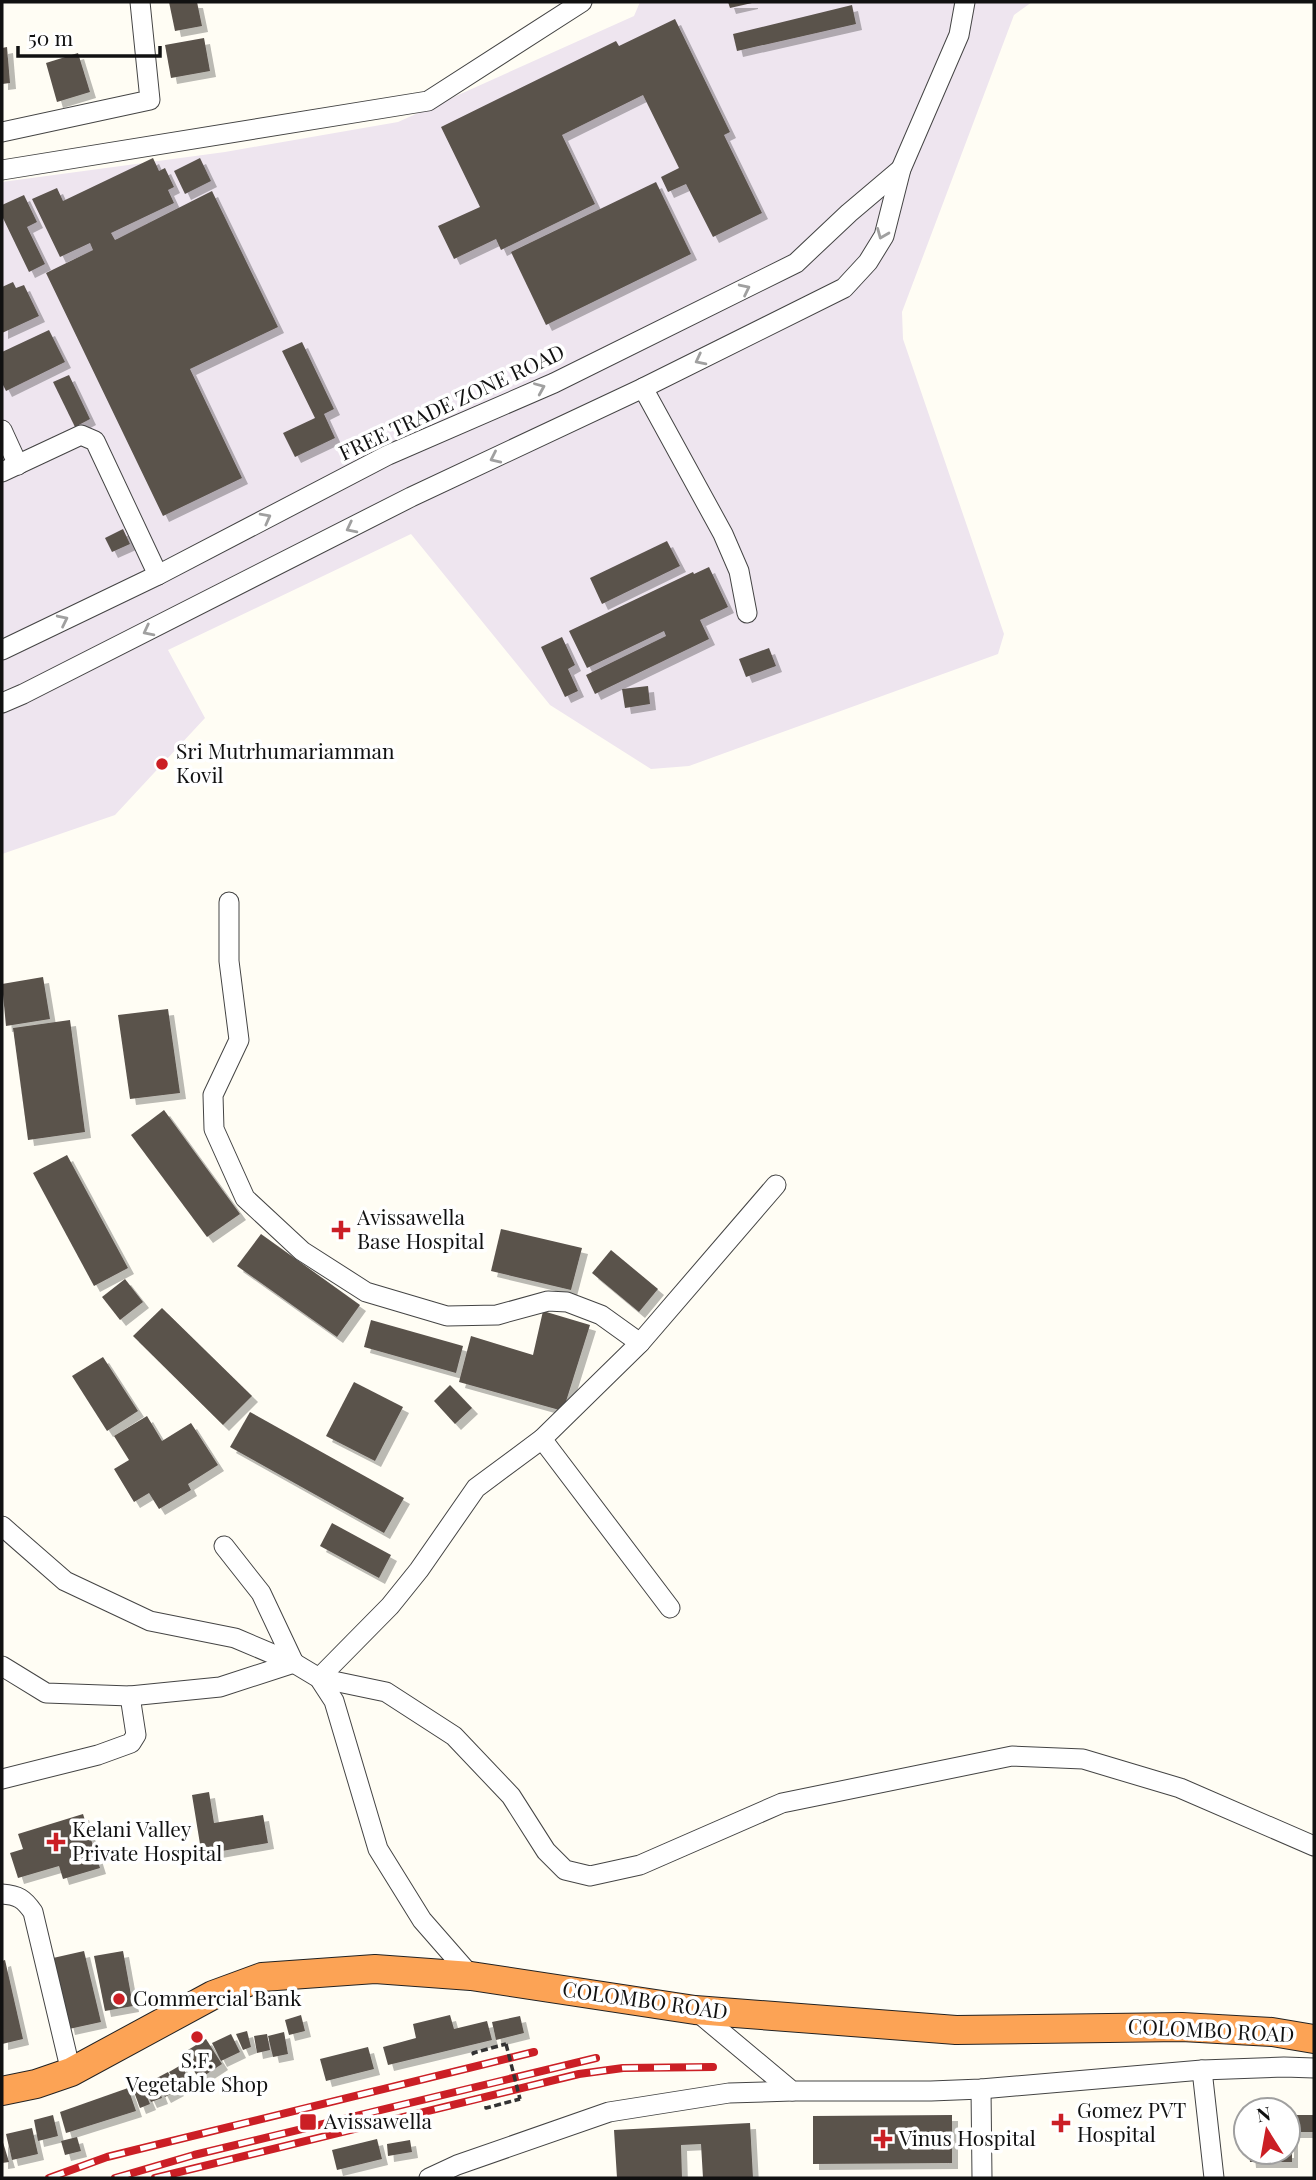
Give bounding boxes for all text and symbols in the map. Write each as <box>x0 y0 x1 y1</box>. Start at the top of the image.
scale bar <box>18 14 159 58</box>
text: 50 m <box>28 23 74 51</box>
one-way arrow <box>877 228 891 240</box>
one-way arrow <box>738 283 750 297</box>
street label: FREE TRADE ZONE ROAD <box>334 337 568 466</box>
one-way arrow <box>695 351 707 365</box>
one-way arrow <box>533 383 545 397</box>
one-way arrow <box>490 450 502 464</box>
one-way arrow <box>259 513 272 526</box>
one-way arrow <box>345 520 358 534</box>
one-way arrow <box>56 614 68 628</box>
one-way arrow <box>143 623 155 637</box>
place label: Sri Mutrhumariamman Kovil <box>176 736 395 788</box>
marker: Sri Mutrhumariamman Kovil <box>154 756 170 772</box>
place label: Avissawella Base Hospital <box>356 1202 484 1254</box>
marker: Avissawella Base Hospital <box>331 1220 351 1240</box>
place label: Kelani Valley Private Hospital <box>72 1814 222 1866</box>
marker: Kelani Valley Private Hospital <box>46 1832 66 1852</box>
street label: COLOMBO ROAD <box>561 1974 730 2024</box>
place label: Commercial Bank <box>133 1983 302 2011</box>
marker: Commercial Bank <box>111 1991 127 2007</box>
street label: COLOMBO ROAD <box>1127 2011 1295 2047</box>
marker: S.F. Vegetable Shop <box>189 2029 205 2045</box>
place label: S.F. Vegetable Shop <box>125 2045 268 2097</box>
place label: Gomez PVT Hospital <box>1077 2095 1186 2147</box>
north arrow <box>1232 2096 1302 2166</box>
text: N <box>1254 2099 1273 2127</box>
place label: Avissawella <box>323 2106 432 2134</box>
marker: Avissawella <box>298 2112 318 2132</box>
marker: Gomez PVT Hospital <box>1051 2113 1071 2133</box>
place label: Vinus Hospital <box>898 2123 1036 2151</box>
marker: Vinus Hospital <box>873 2129 893 2149</box>

